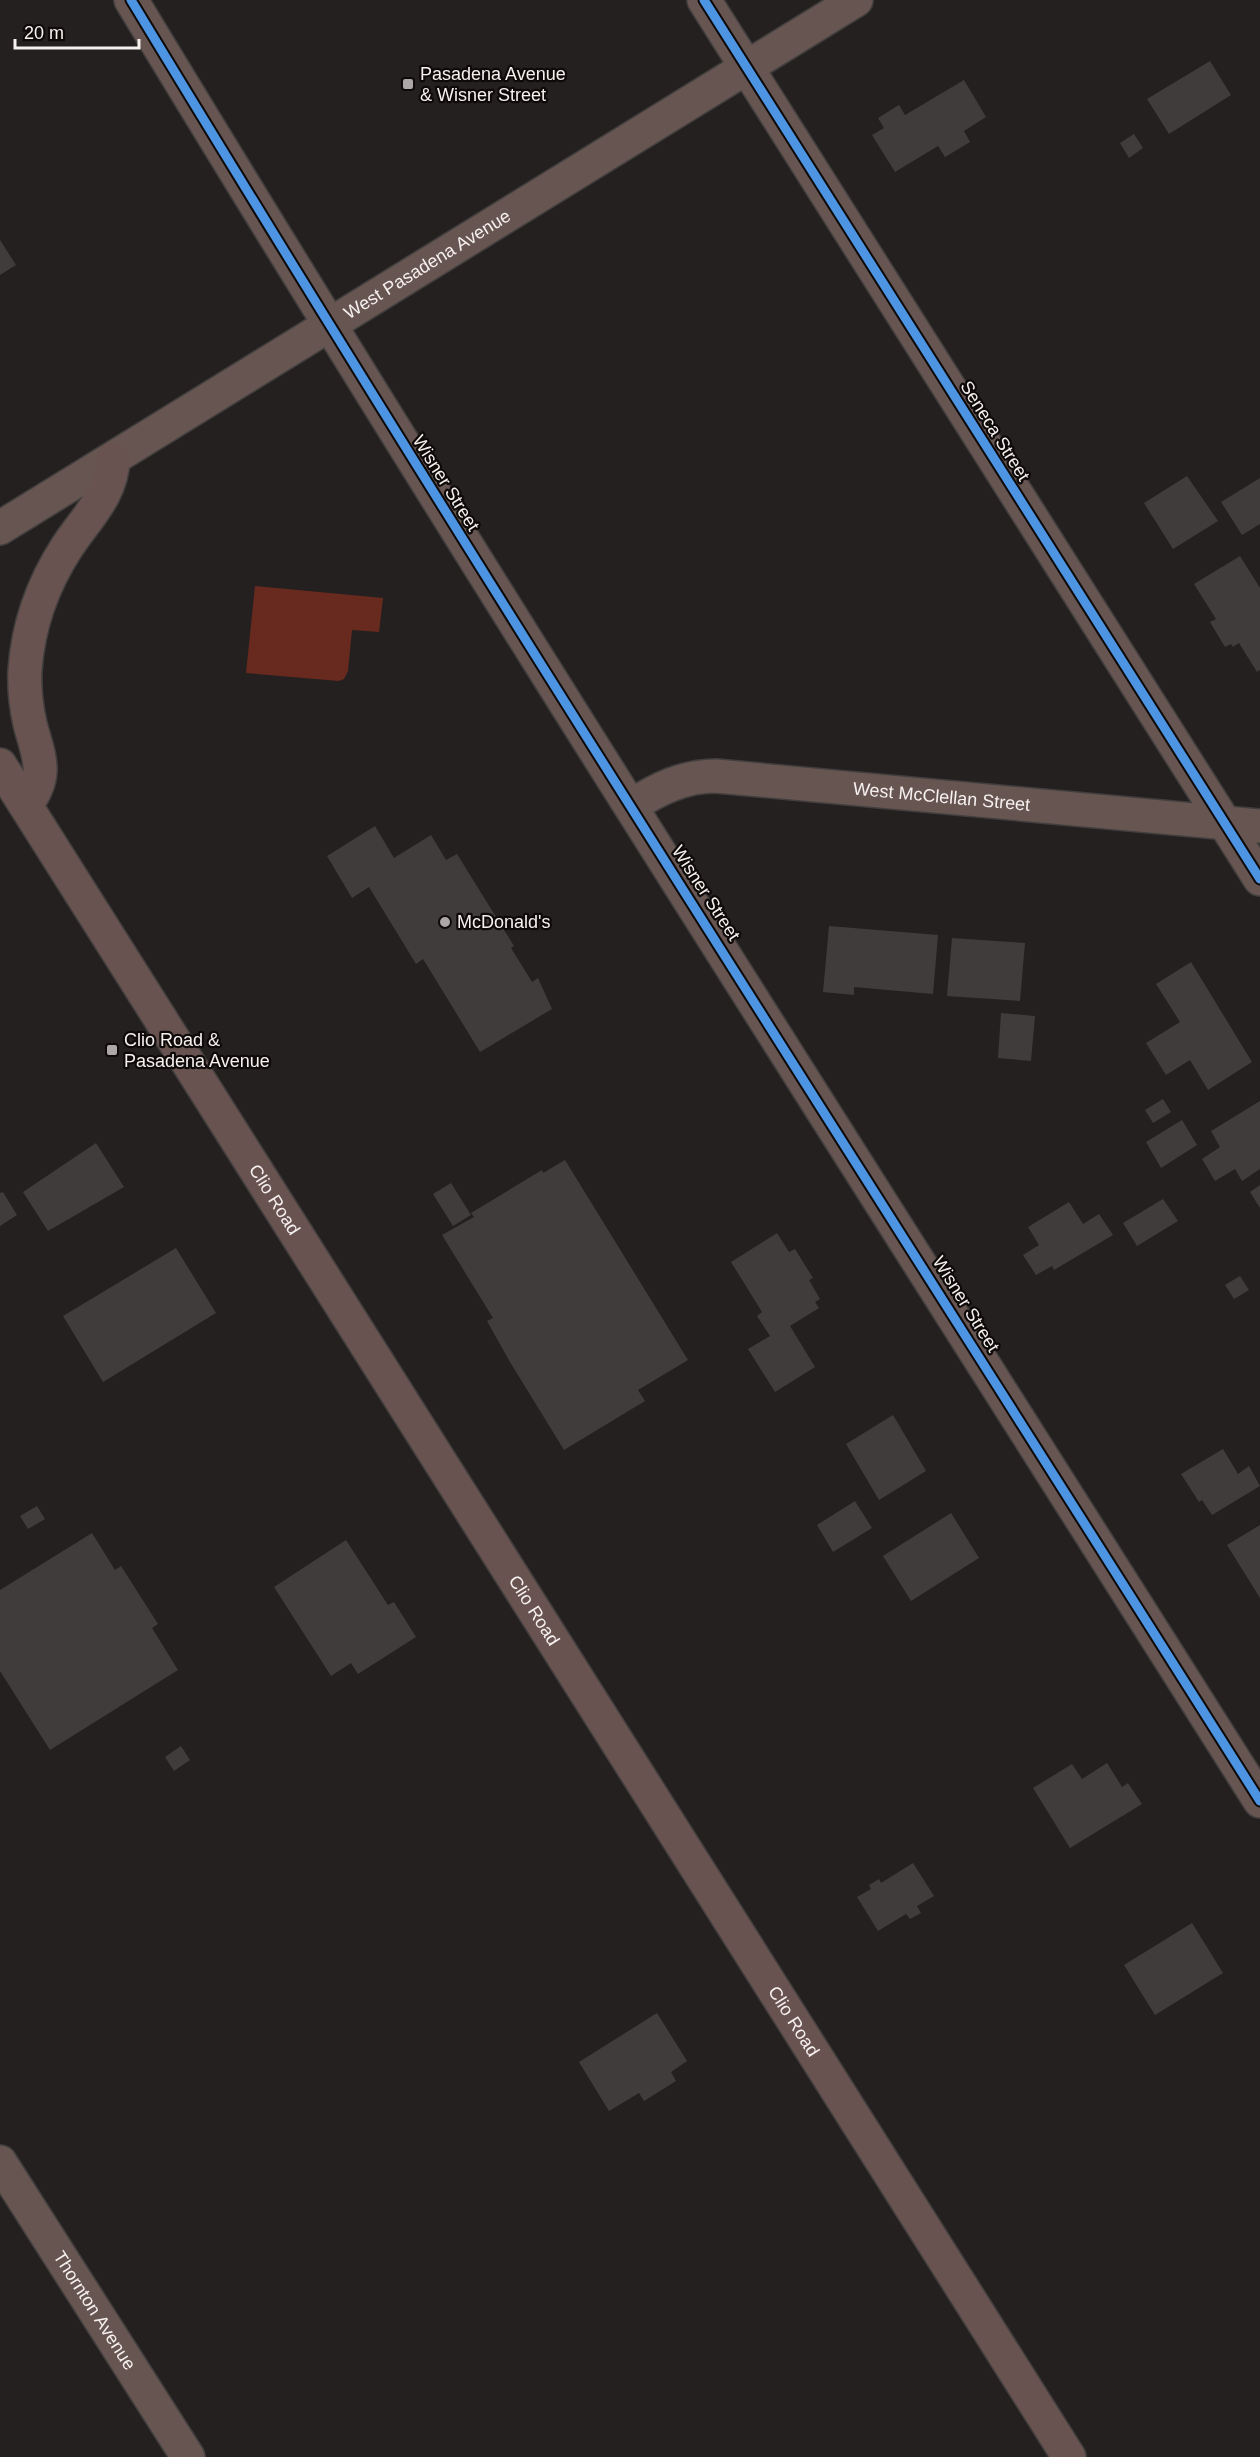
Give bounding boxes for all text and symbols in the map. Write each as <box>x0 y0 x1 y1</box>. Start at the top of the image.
scale bar <box>15 12 140 50</box>
text: 20 m <box>24 23 64 43</box>
place label: Pasadena Avenue & Wisner Street <box>420 64 566 105</box>
marker: Pasadena Avenue & Wisner Street <box>401 77 415 91</box>
street label: West Pasadena Avenue <box>340 206 514 323</box>
street label: Seneca Street <box>956 377 1034 485</box>
street label: Wisner Street <box>409 431 483 535</box>
street label: West McClellan Street <box>852 779 1031 815</box>
street label: Wisner Street <box>668 842 744 944</box>
place label: McDonald's <box>457 912 550 932</box>
marker: McDonald's <box>438 915 452 929</box>
place label: Clio Road & Pasadena Avenue <box>124 1030 270 1071</box>
marker: Clio Road & Pasadena Avenue <box>105 1043 119 1057</box>
street label: Clio Road <box>245 1161 304 1238</box>
street label: Wisner Street <box>929 1252 1003 1356</box>
street label: Clio Road <box>505 1572 564 1649</box>
street label: Clio Road <box>764 1983 823 2060</box>
street label: Thornton Avenue <box>49 2247 140 2374</box>

